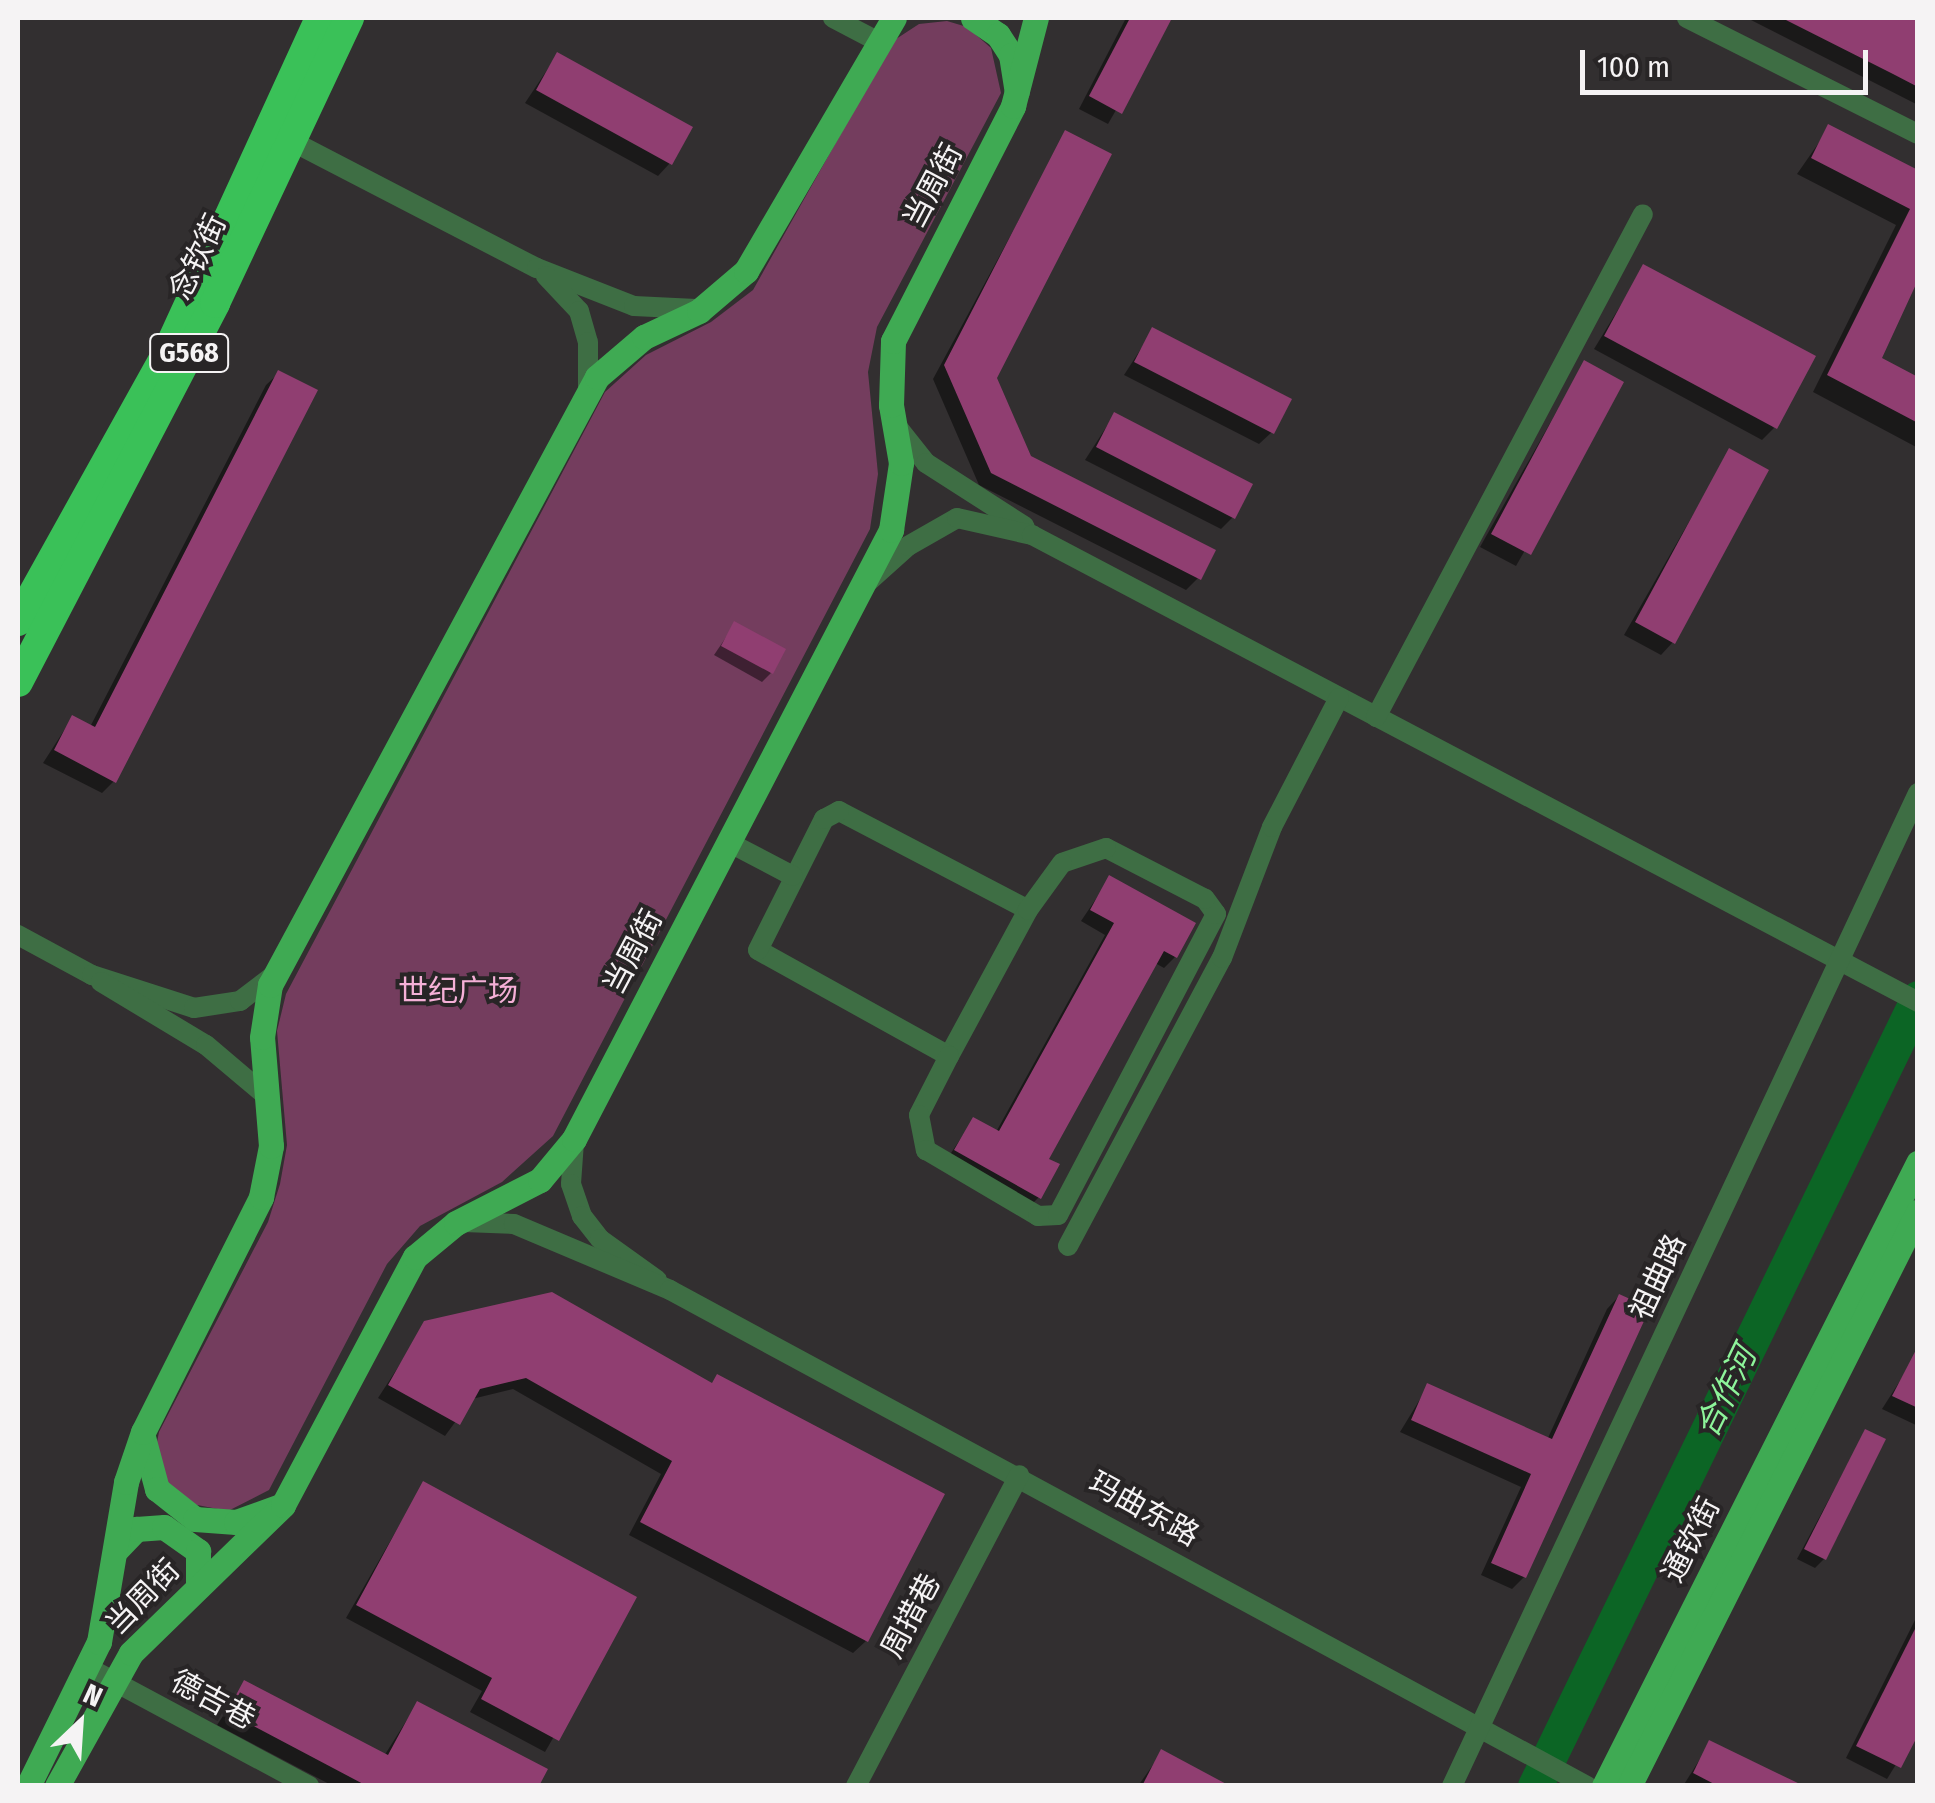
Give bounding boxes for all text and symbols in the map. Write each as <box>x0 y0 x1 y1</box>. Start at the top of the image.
scale bar <box>1585 30 1872 92</box>
text: 100 m <box>1597 49 1670 85</box>
street label: 当周街 <box>896 138 970 234</box>
street label: 念钦街 <box>162 209 234 305</box>
road number: G568 <box>149 330 229 376</box>
street label: 当周街 <box>596 904 670 1000</box>
park label: 世纪广场 <box>398 973 518 1009</box>
street label: 祖曲路 <box>1623 1229 1693 1325</box>
water label: 合作河 <box>1688 1340 1764 1444</box>
street label: 玛曲东路 <box>1083 1464 1205 1554</box>
street label: 通钦街 <box>1655 1492 1727 1588</box>
street label: 当周街 <box>99 1552 187 1642</box>
street label: 周措巷 <box>874 1568 948 1664</box>
street label: 德吉巷 <box>165 1663 261 1737</box>
north arrow <box>30 1673 130 1773</box>
text: N <box>78 1677 107 1714</box>

